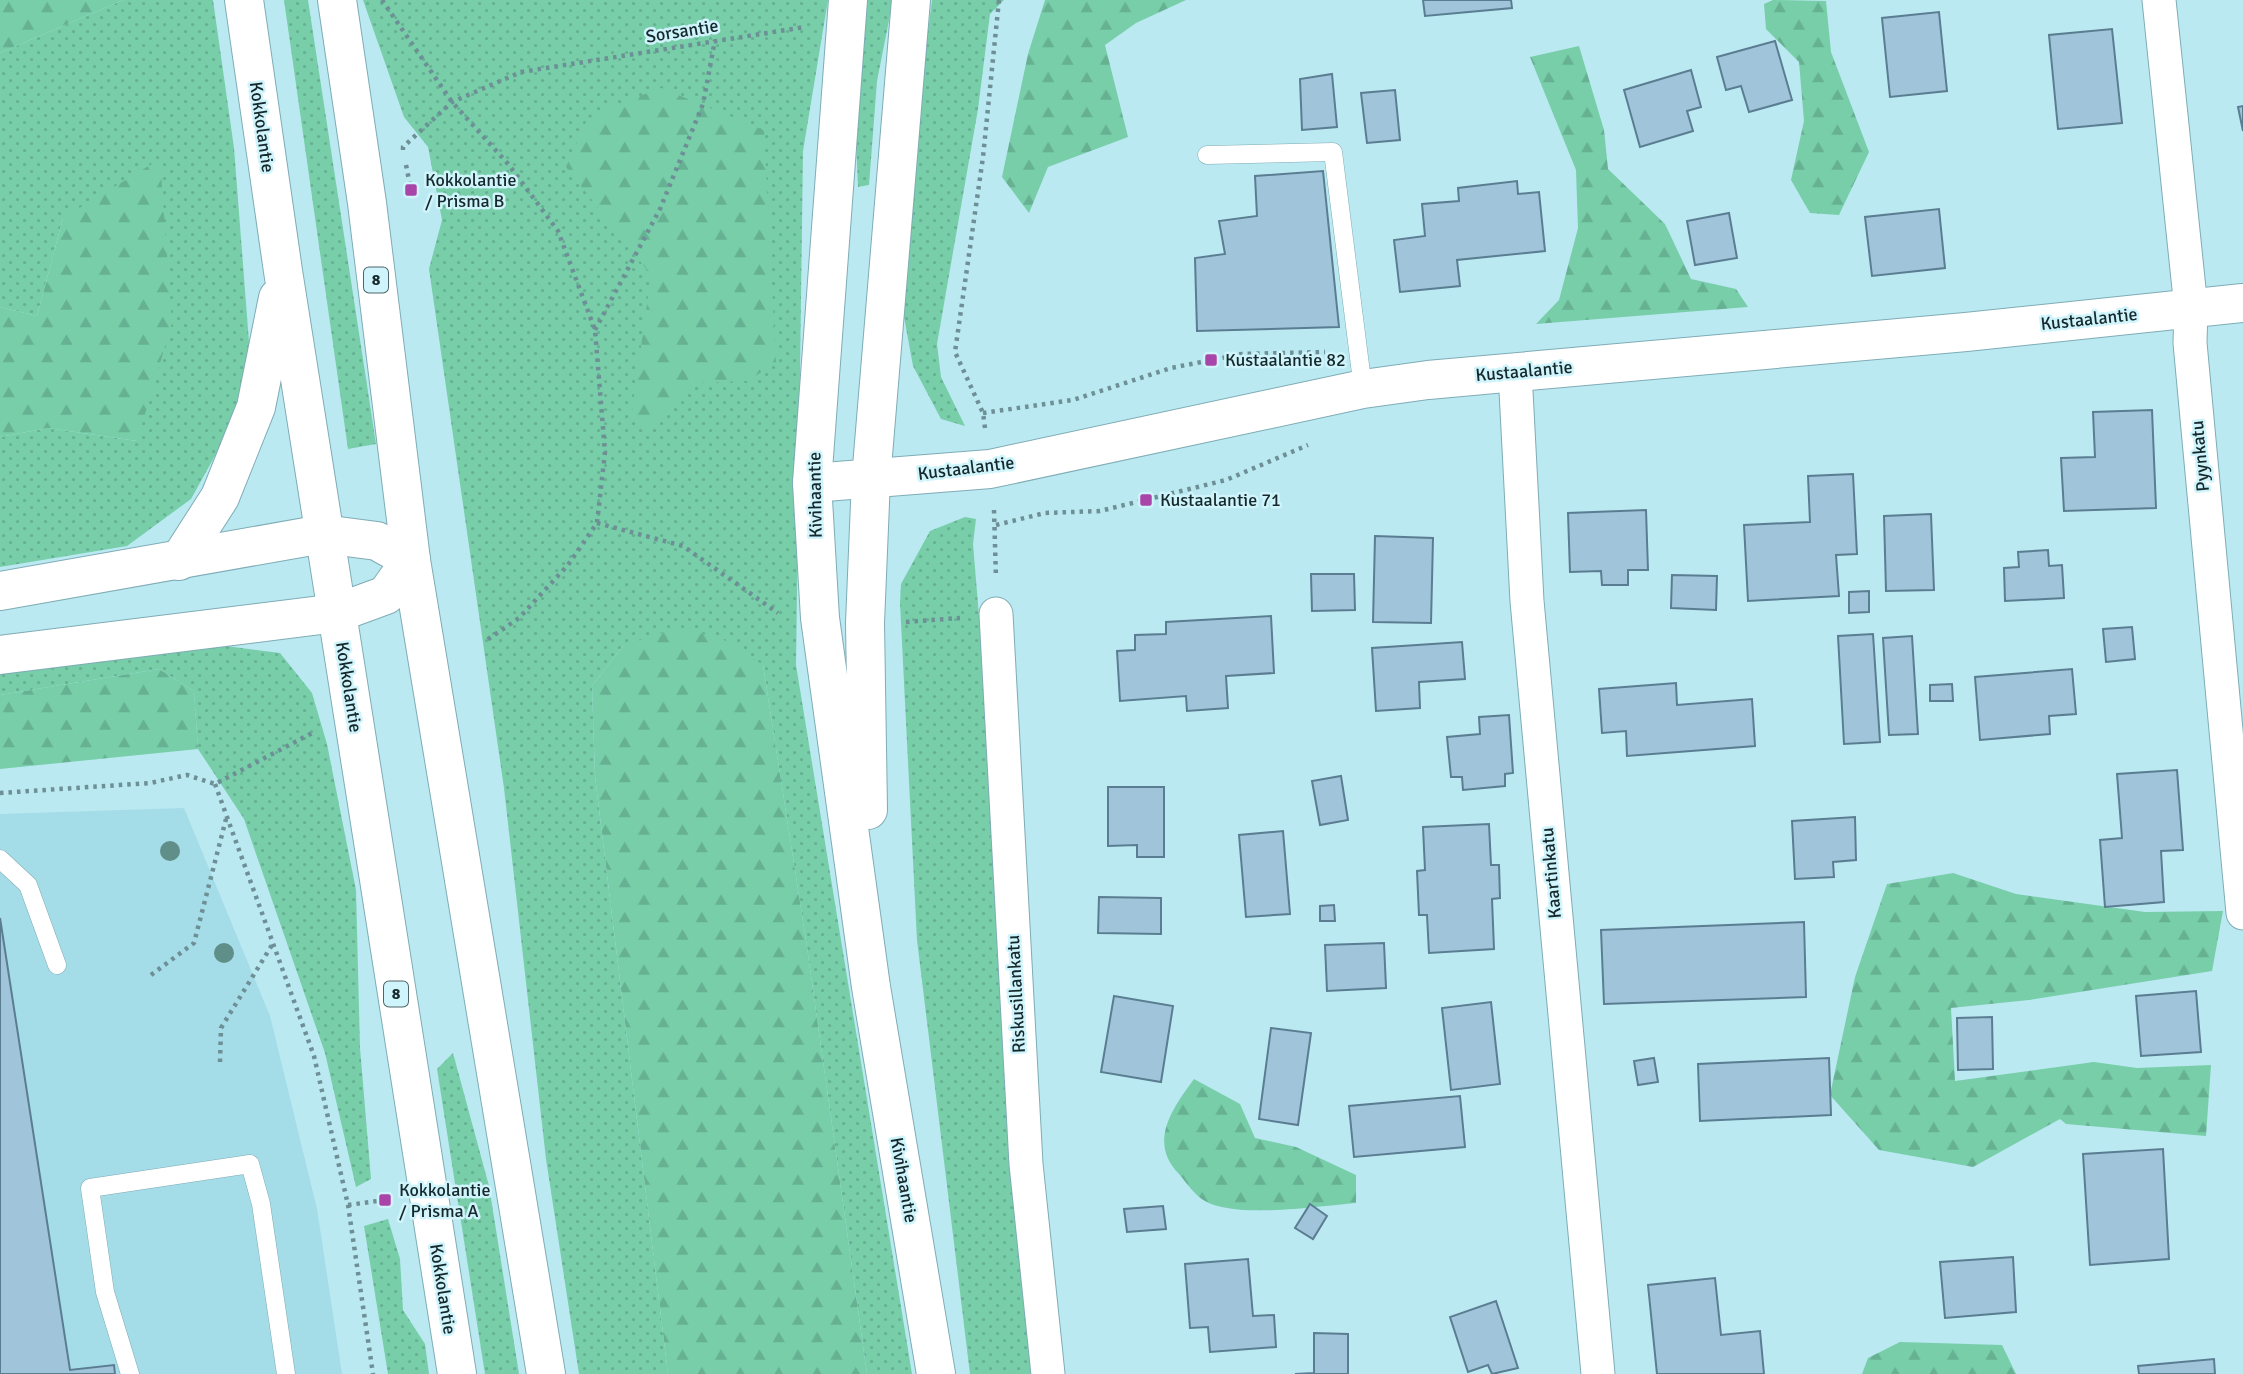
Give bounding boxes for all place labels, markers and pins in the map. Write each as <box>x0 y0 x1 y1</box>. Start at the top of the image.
place label: Kokkolantie / Prisma B <box>425 169 516 212</box>
marker: Kokkolantie / Prisma B <box>403 182 419 198</box>
place label: Kustaalantie 82 <box>1225 349 1346 371</box>
marker: Kustaalantie 82 <box>1203 352 1219 368</box>
place label: Kustaalantie 71 <box>1160 489 1281 511</box>
marker: Kustaalantie 71 <box>1138 492 1154 508</box>
place label: Kokkolantie / Prisma A <box>399 1179 490 1222</box>
marker: Kokkolantie / Prisma A <box>377 1192 393 1208</box>

